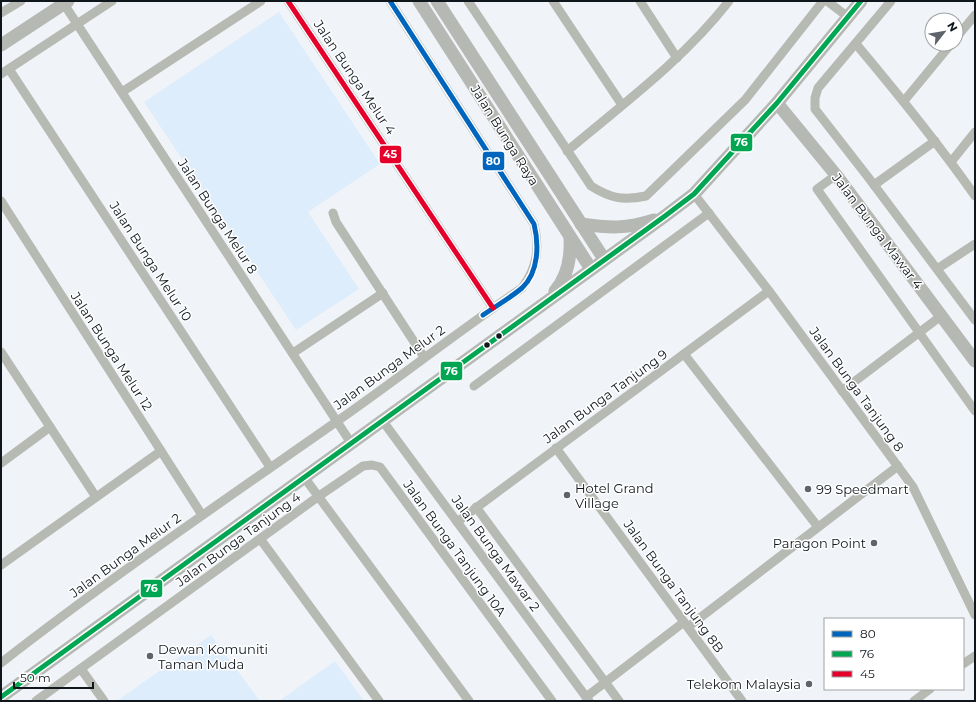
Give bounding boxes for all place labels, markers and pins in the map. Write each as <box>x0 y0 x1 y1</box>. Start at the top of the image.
unlabelled marker <box>494 331 504 341</box>
unlabelled marker <box>482 340 492 350</box>
place label: Hotel Grand Village <box>575 480 654 511</box>
place label: 99 Speedmart <box>816 481 909 497</box>
marker: 99 Speedmart <box>803 484 813 494</box>
marker: Hotel Grand Village <box>562 490 572 500</box>
place label: Paragon Point <box>773 535 866 551</box>
marker: Paragon Point <box>869 538 879 548</box>
place label: Dewan Komuniti Taman Muda <box>158 641 268 672</box>
marker: Dewan Komuniti Taman Muda <box>145 651 155 661</box>
place label: Telekom Malaysia <box>687 676 801 692</box>
marker: Telekom Malaysia <box>804 679 814 689</box>

